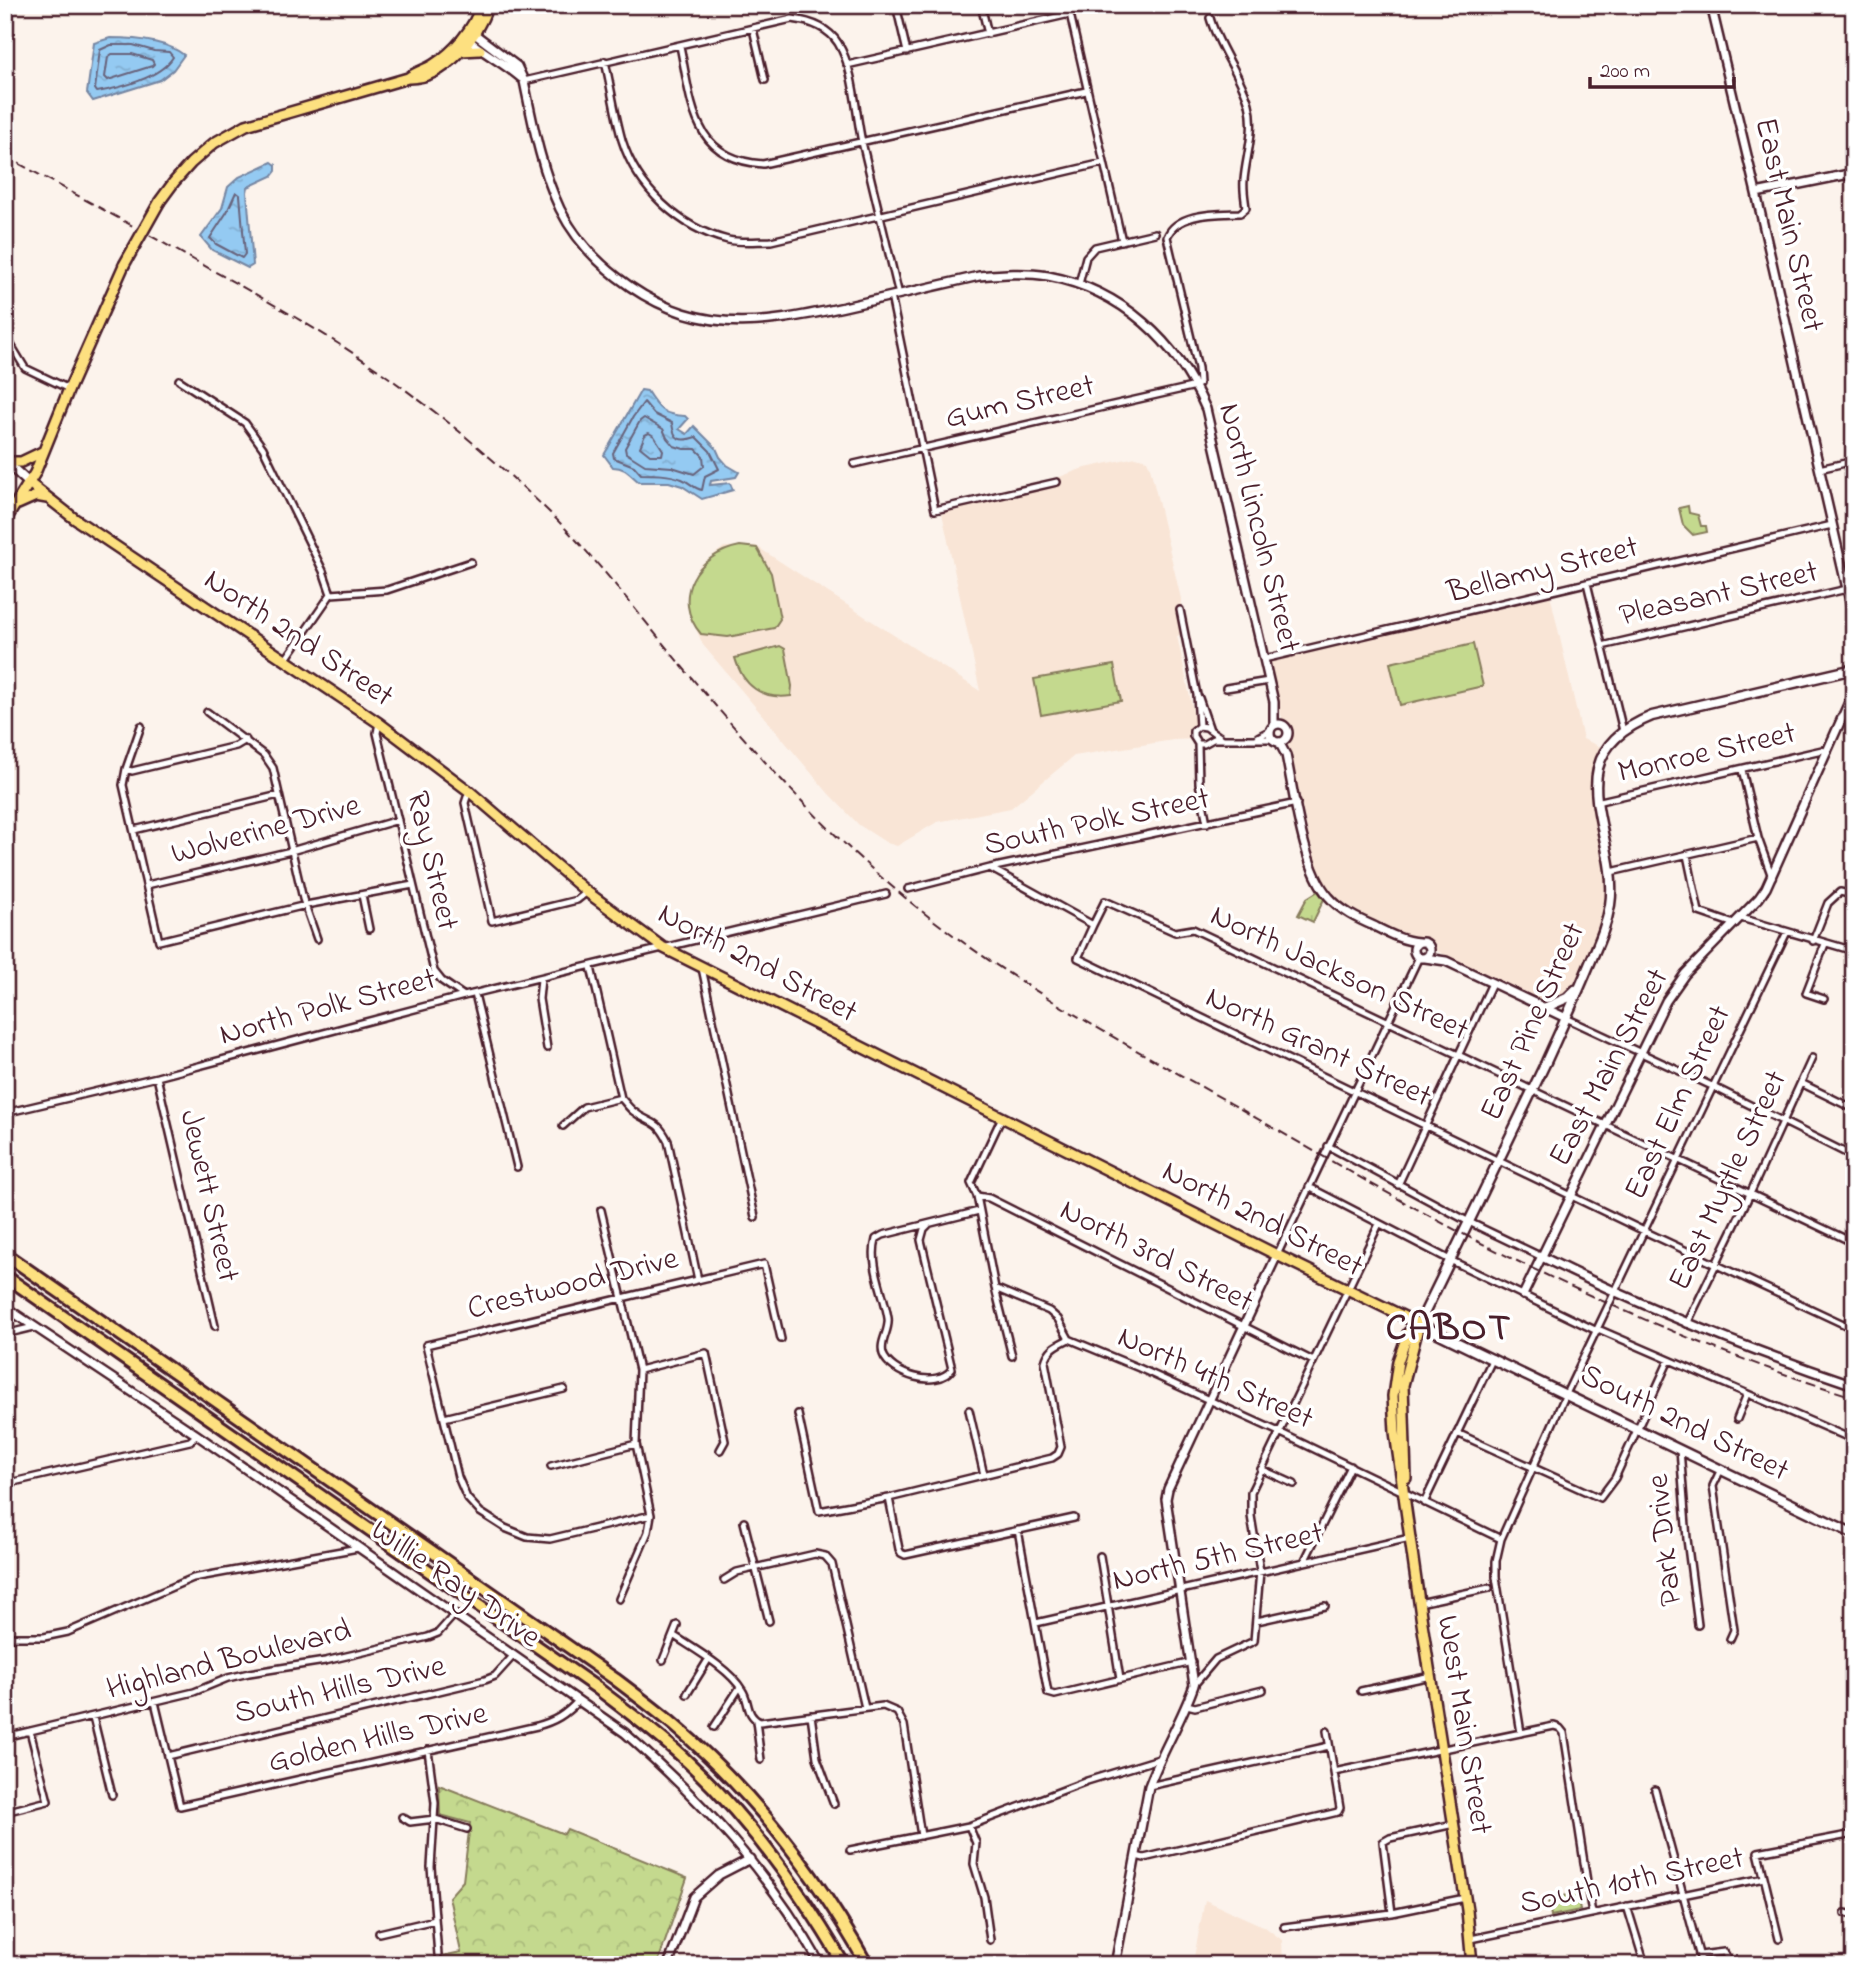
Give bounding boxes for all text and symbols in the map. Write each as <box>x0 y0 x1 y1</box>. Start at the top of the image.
scale bar <box>1590 46 1733 90</box>
text: 200 m <box>1600 57 1650 87</box>
street label: East Main Street <box>1741 113 1836 337</box>
street label: Gum Street <box>941 363 1099 443</box>
street label: North Lincoln Street <box>1204 399 1312 658</box>
street label: Bellamy Street <box>1442 525 1644 618</box>
street label: Pleasant Street <box>1615 549 1823 641</box>
street label: North 2nd Street <box>193 558 403 720</box>
street label: Monroe Street <box>1613 711 1801 797</box>
street label: South Polk Street <box>980 776 1214 870</box>
street label: Wolverine Drive <box>166 783 366 879</box>
street label: Ray Street <box>392 787 470 935</box>
street label: North 2nd Street <box>649 892 866 1037</box>
street label: North Jackson Street <box>1202 893 1476 1055</box>
street label: East Pine Street <box>1469 915 1599 1129</box>
street label: North Polk Street <box>214 956 442 1059</box>
street label: East Main Street <box>1538 960 1682 1176</box>
street label: North Grant Street <box>1197 975 1439 1121</box>
street label: East Elm Street <box>1613 998 1745 1208</box>
street label: East Myrtle Street <box>1657 1063 1801 1299</box>
street label: Jewett Street <box>165 1105 251 1287</box>
street label: North 2nd Street <box>1153 1149 1371 1291</box>
street label: North 3rd Street <box>1051 1188 1261 1326</box>
street label: Crestwood Drive <box>463 1236 684 1334</box>
district label: CABOT <box>1386 1302 1512 1358</box>
street label: North 4th Street <box>1110 1315 1321 1443</box>
street label: South 2nd Street <box>1571 1353 1797 1495</box>
street label: Park Drive <box>1636 1471 1696 1608</box>
street label: Willie Ray Drive <box>360 1509 550 1662</box>
street label: North 5th Street <box>1108 1511 1328 1605</box>
street label: Highland Boulevard <box>102 1608 356 1714</box>
street label: West Main Street <box>1422 1612 1504 1838</box>
street label: South Hills Drive <box>230 1644 451 1738</box>
street label: Golden Hills Drive <box>264 1691 493 1787</box>
street label: South 10th Street <box>1516 1835 1749 1929</box>

